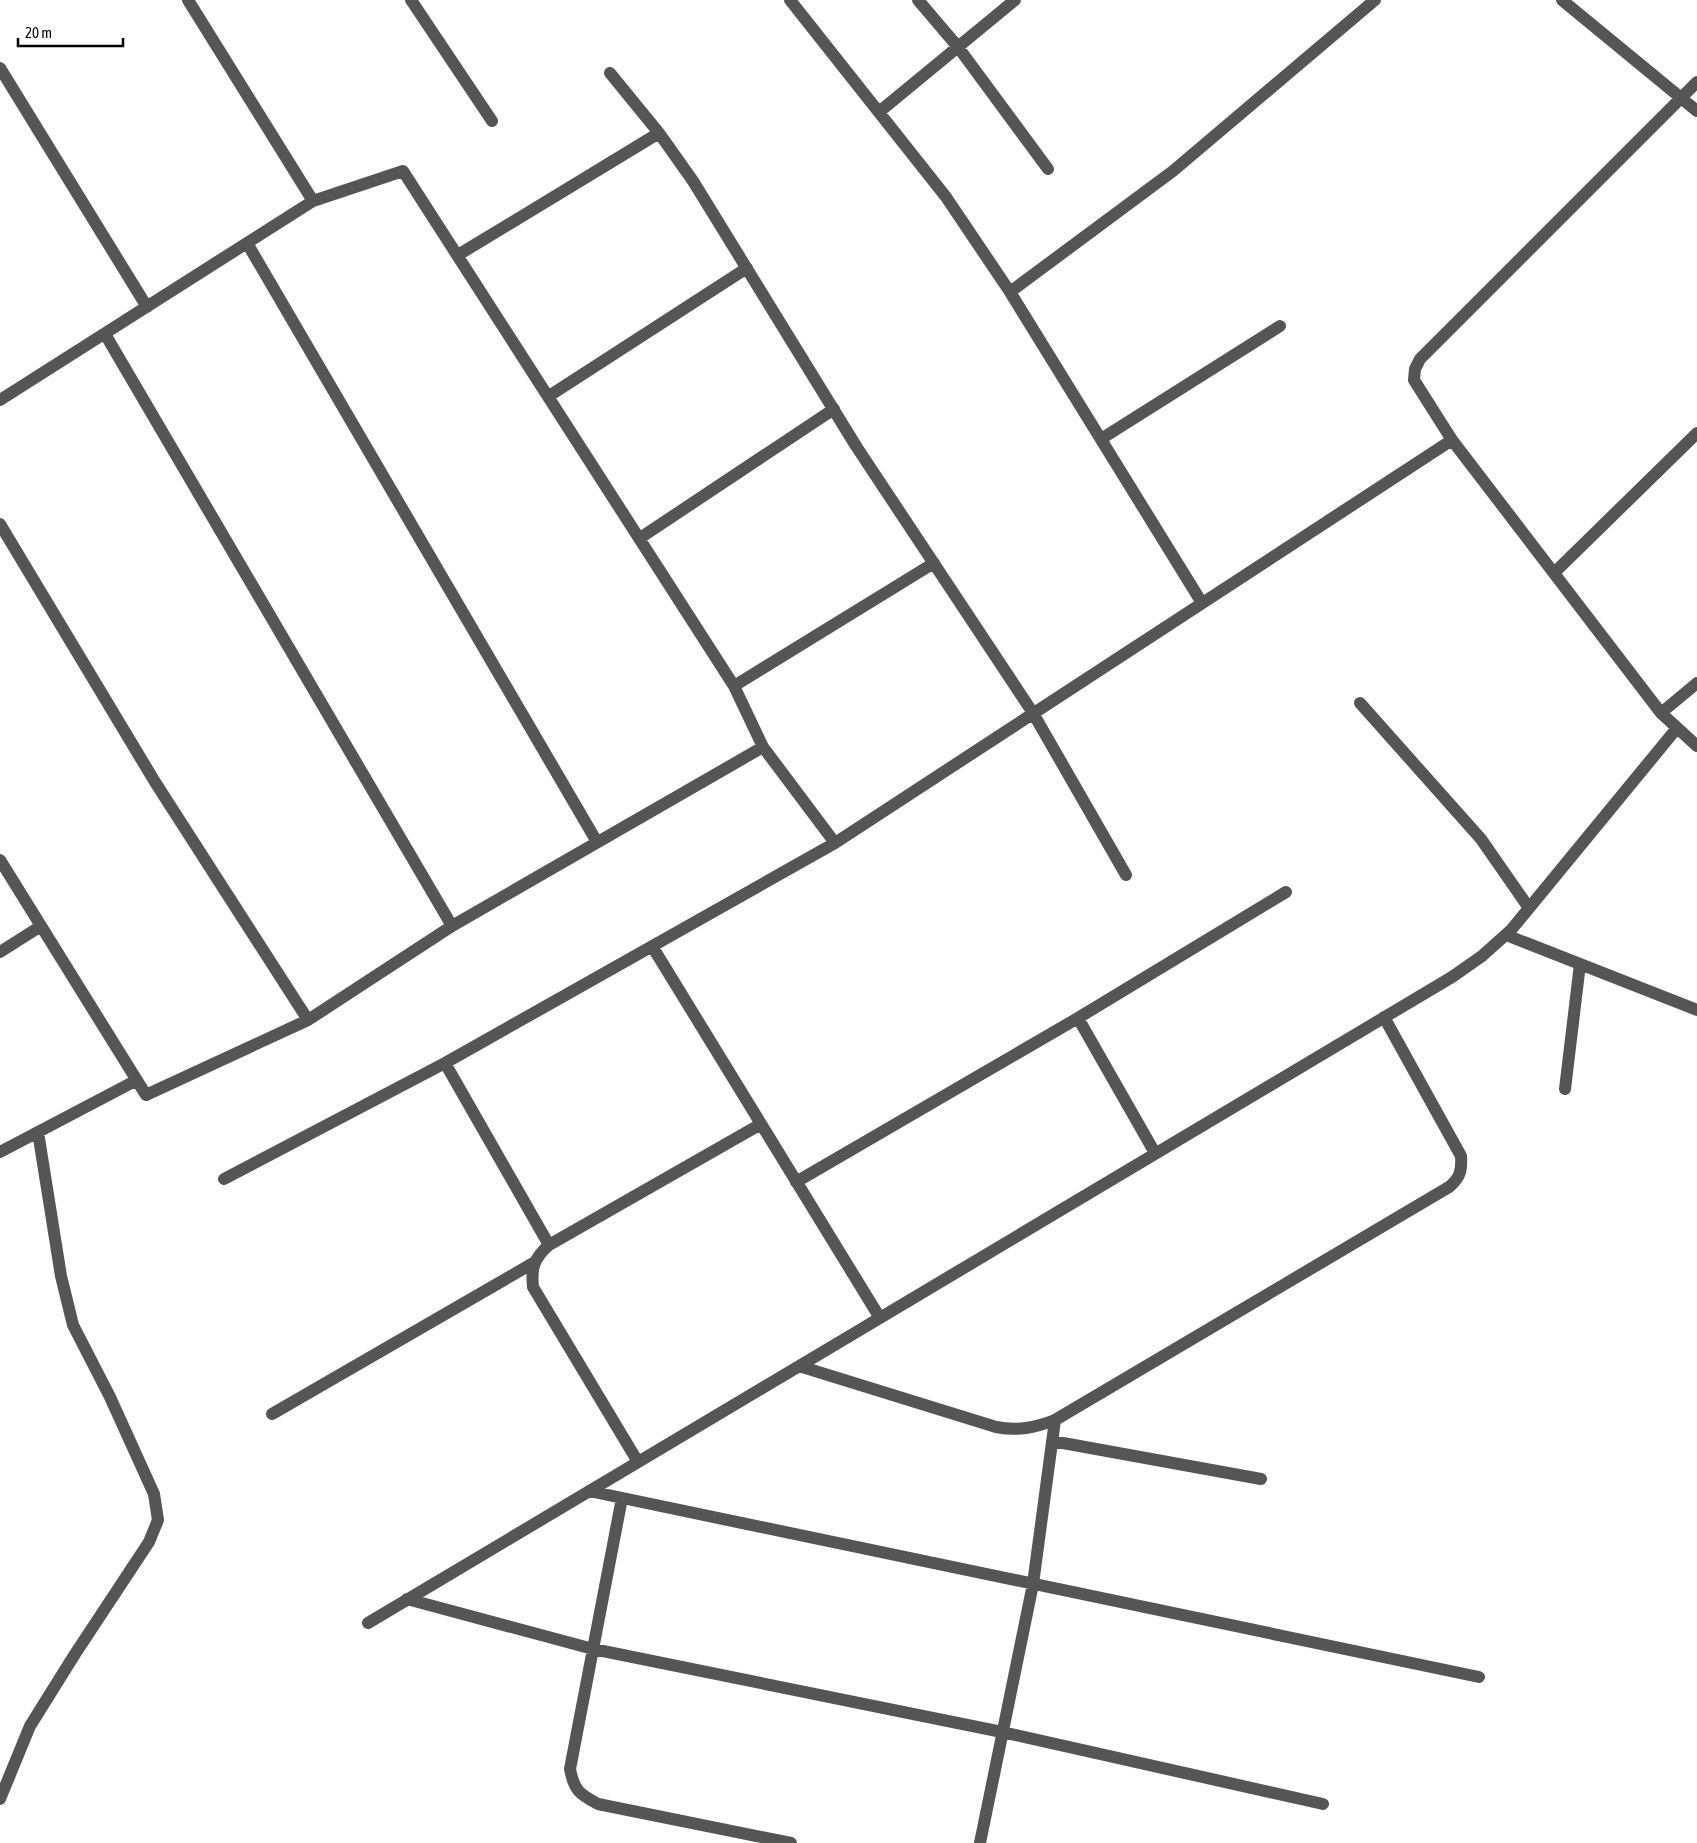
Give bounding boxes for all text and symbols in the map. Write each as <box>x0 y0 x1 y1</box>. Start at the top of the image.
scale bar <box>18 15 122 47</box>
text: 20 m <box>25 24 52 41</box>

